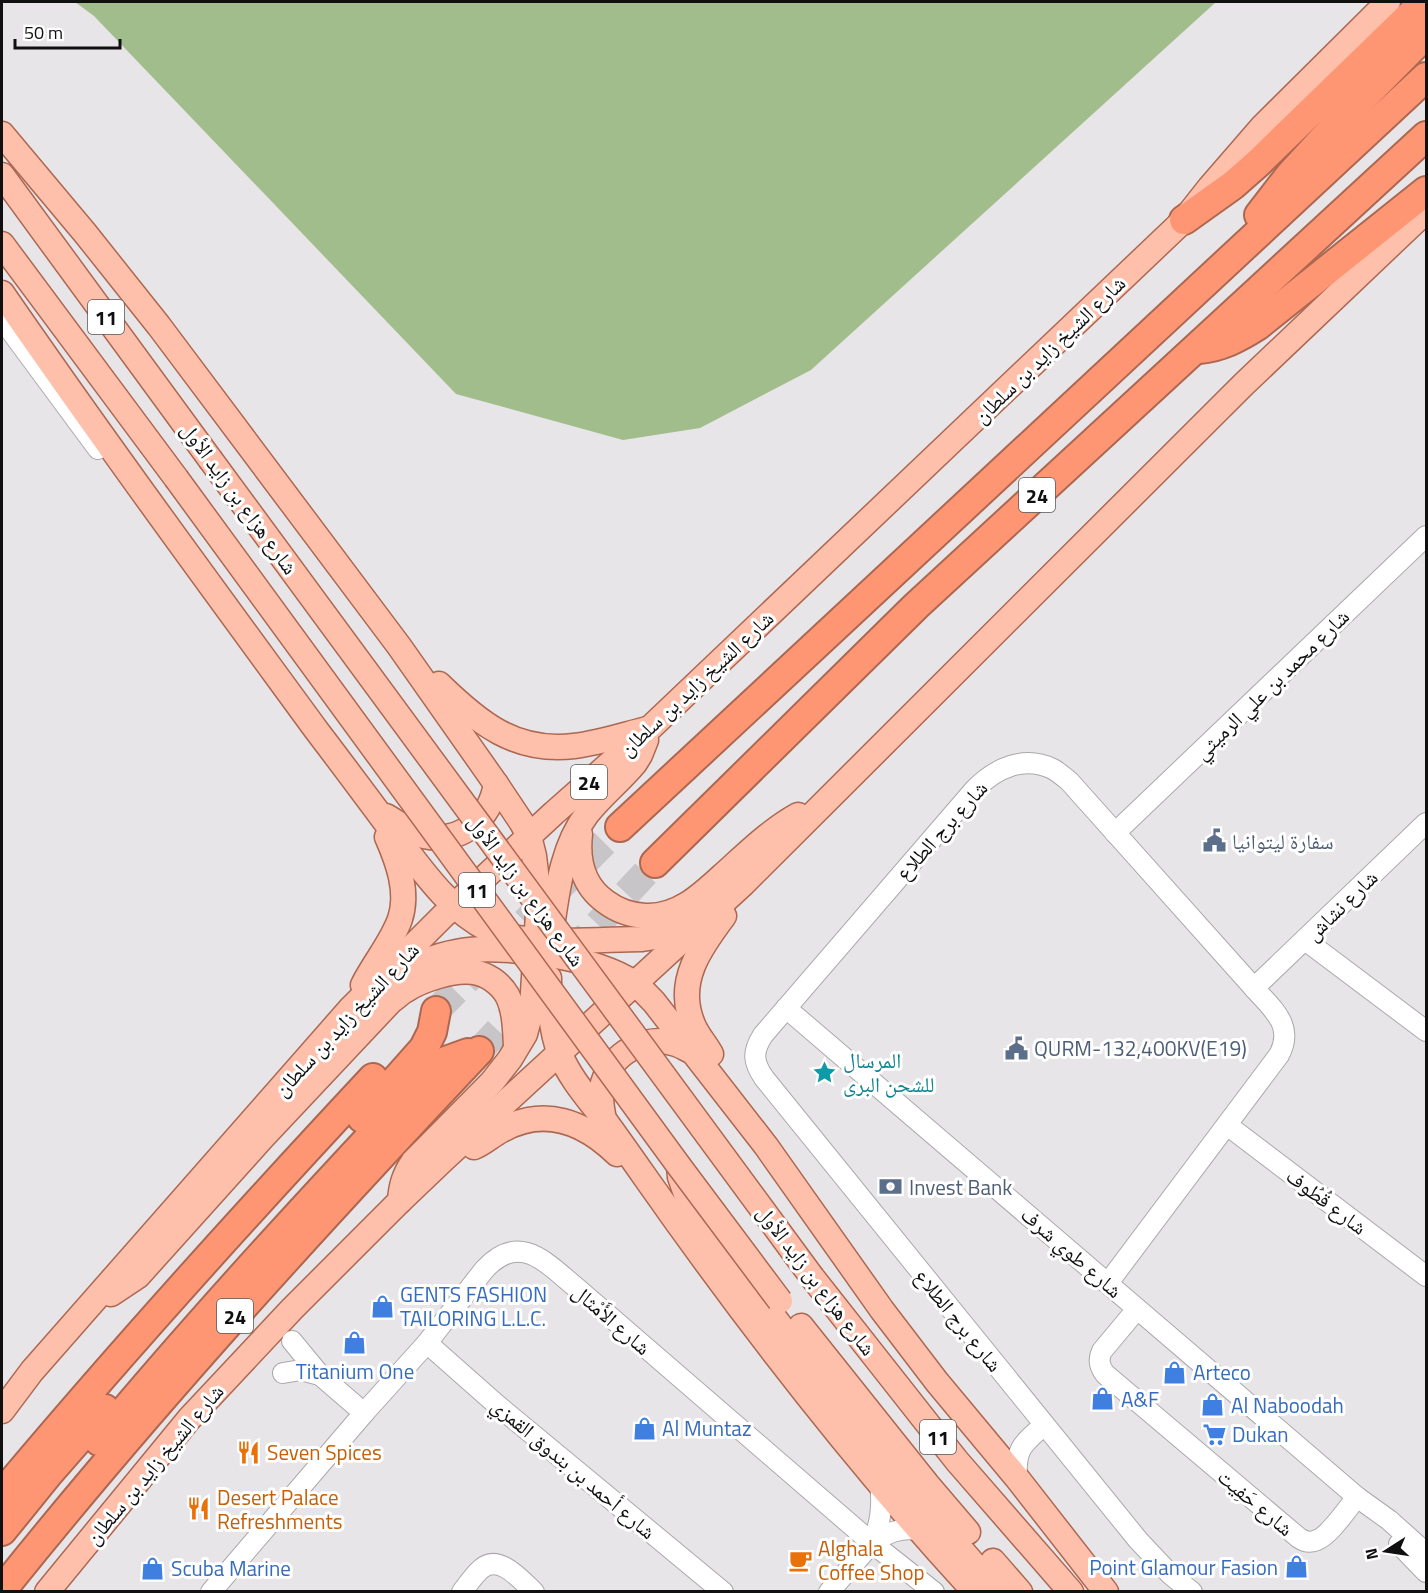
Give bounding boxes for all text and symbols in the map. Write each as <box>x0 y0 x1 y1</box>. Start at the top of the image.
scale bar <box>15 12 120 50</box>
text: 50 m <box>24 19 63 46</box>
street label: شارع الشيخ زايد بن سلطان <box>965 268 1133 430</box>
road number: 11 <box>88 300 124 334</box>
street label: شارع هزاع بن زايد الأول <box>174 415 306 581</box>
road number: 24 <box>1019 478 1055 512</box>
street label: شارع محمد بن علي الرميثي <box>1186 601 1357 768</box>
street label: شارع الشيخ زايد بن سلطان <box>611 603 781 763</box>
road number: 24 <box>571 765 607 799</box>
street label: شارع برج الطلاع <box>887 773 995 887</box>
street label: شارع هزاع بن زايد الأول <box>461 807 593 973</box>
place label: سفارة ليتوانيا <box>1232 825 1334 857</box>
public building icon: سفارة ليتوانيا <box>1201 828 1227 854</box>
street label: شارع نشاش <box>1297 862 1385 948</box>
road number: 11 <box>459 873 495 907</box>
street label: شارع الشيخ زايد بن سلطان <box>266 934 426 1104</box>
place label: QURM-132,400KV(E19) <box>1034 1032 1247 1064</box>
public building icon: QURM-132,400KV(E19) <box>1003 1035 1029 1061</box>
place label: المرسال للشحن البرى <box>843 1044 934 1100</box>
place icon: المرسال للشحن البرى <box>812 1059 838 1085</box>
street label: شارع قُطُوف <box>1280 1160 1374 1242</box>
place label: Invest Bank <box>909 1171 1012 1203</box>
bank icon: Invest Bank <box>878 1174 904 1200</box>
street label: شارع هزاع بن زايد الأول <box>750 1198 884 1362</box>
street label: شارع طوي شرف <box>1013 1199 1130 1306</box>
street label: شارع برج الطلاع <box>907 1261 1011 1379</box>
street label: شارع الأَمْثال <box>566 1276 658 1362</box>
place label: GENTS FASHION TAILORING L.L.C. <box>400 1278 547 1334</box>
shop icon: GENTS FASHION TAILORING L.L.C. <box>369 1293 395 1319</box>
road number: 24 <box>217 1299 253 1333</box>
shop icon: Titanium One <box>342 1330 368 1356</box>
place label: Titanium One <box>296 1355 414 1387</box>
place label: Arteco <box>1193 1356 1251 1388</box>
shop icon: Arteco <box>1162 1359 1188 1385</box>
street label: شارع الشيخ زايد بن سلطان <box>77 1377 231 1551</box>
place label: A&F <box>1121 1383 1159 1415</box>
shop icon: A&F <box>1090 1386 1116 1412</box>
street label: شارع أحمد بن بندوق القمزي <box>484 1389 663 1548</box>
place label: Al Naboodah <box>1231 1389 1344 1421</box>
shop icon: Al Naboodah <box>1200 1392 1226 1418</box>
place label: Al Muntaz <box>662 1412 751 1444</box>
shop icon: Al Muntaz <box>631 1415 657 1441</box>
place label: Dukan <box>1232 1418 1289 1450</box>
road number: 11 <box>920 1420 956 1454</box>
supermarket icon: Dukan <box>1201 1421 1227 1447</box>
place label: Seven Spices <box>267 1436 382 1468</box>
restaurant icon: Seven Spices <box>236 1439 262 1465</box>
street label: شارع حَفِيت <box>1211 1461 1301 1543</box>
place label: Desert Palace Refreshments <box>217 1481 343 1537</box>
restaurant icon: Desert Palace Refreshments <box>186 1496 212 1522</box>
north arrow <box>1356 1521 1416 1581</box>
place label: Alghala Coffee Shop <box>818 1532 925 1588</box>
text: N <box>1358 1546 1384 1562</box>
cafe icon: Alghala Coffee Shop <box>787 1547 813 1573</box>
place label: Point Glamour Fasion <box>1089 1551 1278 1583</box>
place label: Scuba Marine <box>171 1552 291 1584</box>
shop icon: Point Glamour Fasion <box>1283 1554 1309 1580</box>
shop icon: Scuba Marine <box>140 1555 166 1581</box>

